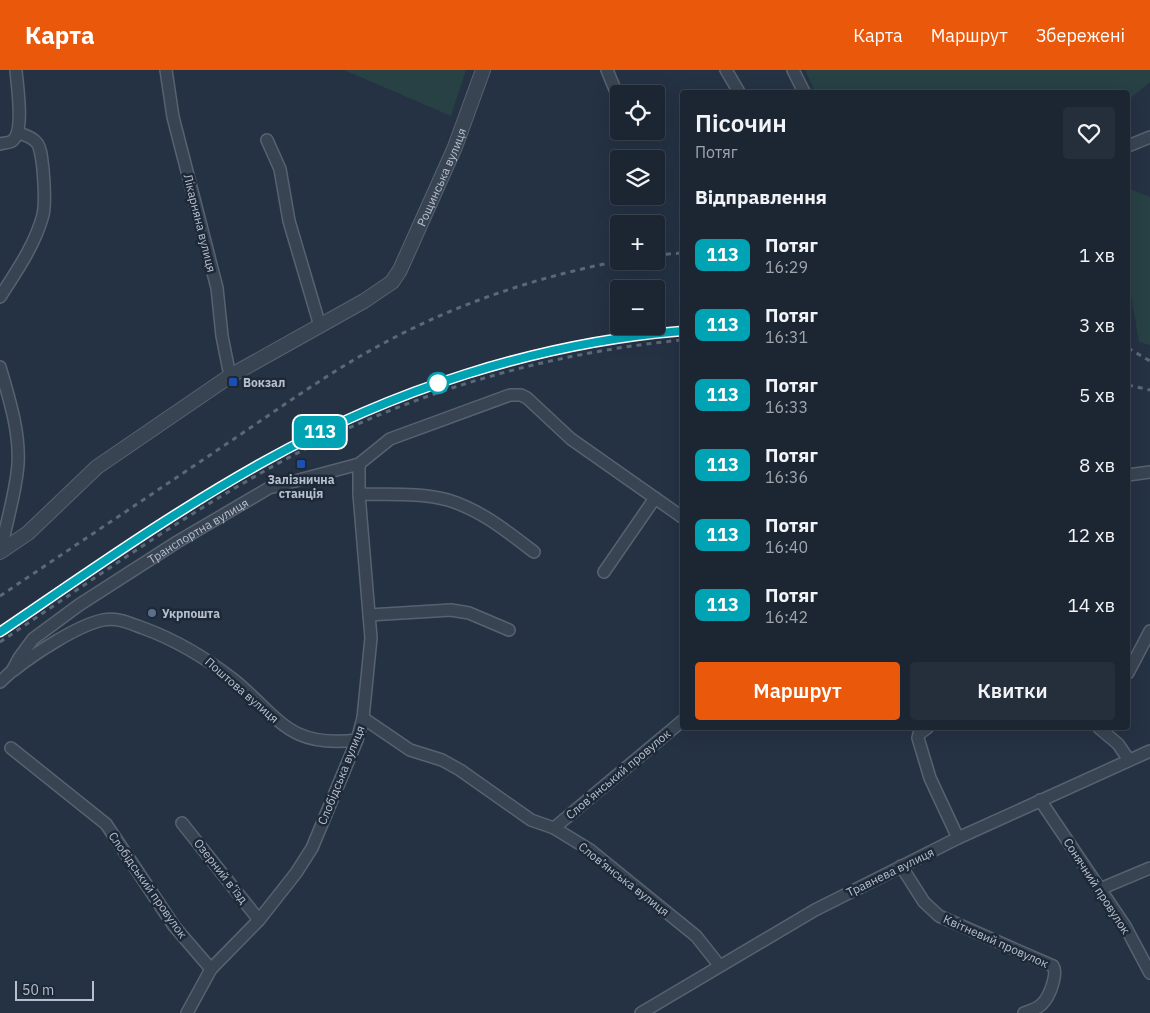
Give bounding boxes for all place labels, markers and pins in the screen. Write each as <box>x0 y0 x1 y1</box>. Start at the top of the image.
unlabelled marker <box>427 372 449 394</box>
place label: Вокзал <box>243 375 285 390</box>
marker: Вокзал <box>227 376 239 388</box>
marker: Залізнична станція <box>295 458 307 470</box>
place label: Залізнична станція <box>267 472 335 501</box>
place label: Укрпошта <box>162 606 220 621</box>
marker: Укрпошта <box>146 607 158 619</box>

